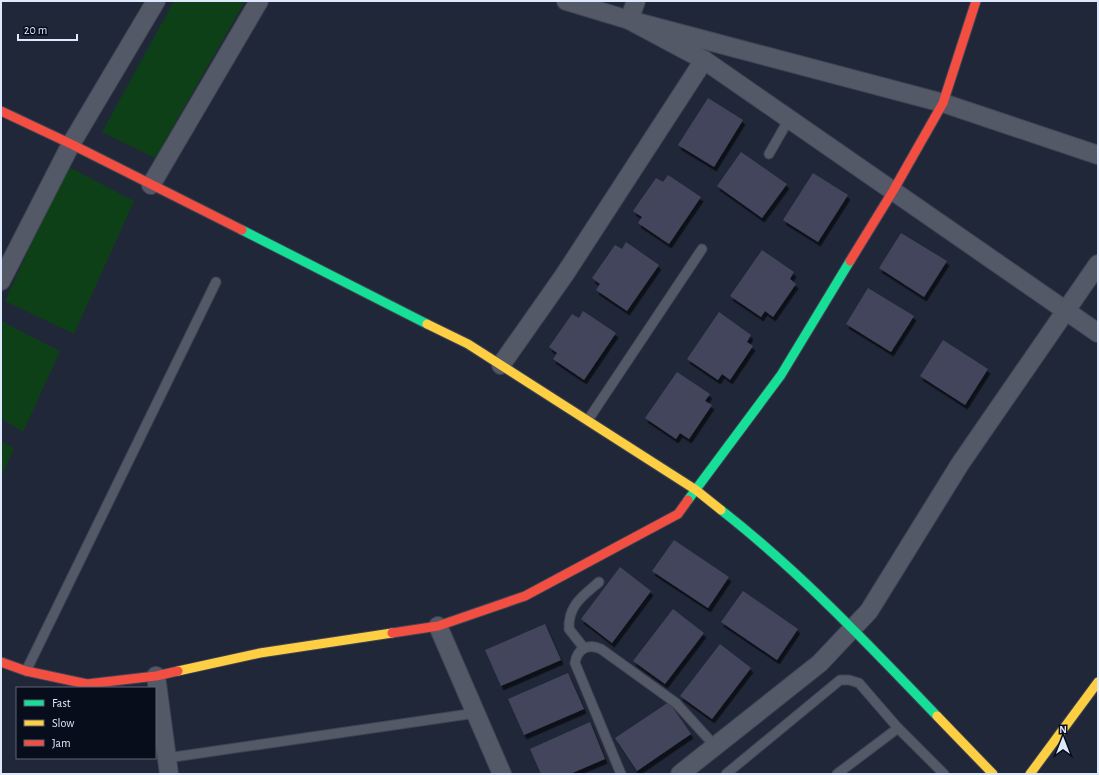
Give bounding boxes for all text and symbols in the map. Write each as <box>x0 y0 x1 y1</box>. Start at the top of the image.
scale bar <box>18 16 77 42</box>
text: 20 m <box>24 24 47 36</box>
legend <box>16 687 156 759</box>
text: Fast <box>52 697 71 709</box>
text: Slow <box>52 717 74 729</box>
north arrow <box>1043 719 1083 759</box>
text: N <box>1059 724 1067 735</box>
text: Jam <box>52 737 71 749</box>

